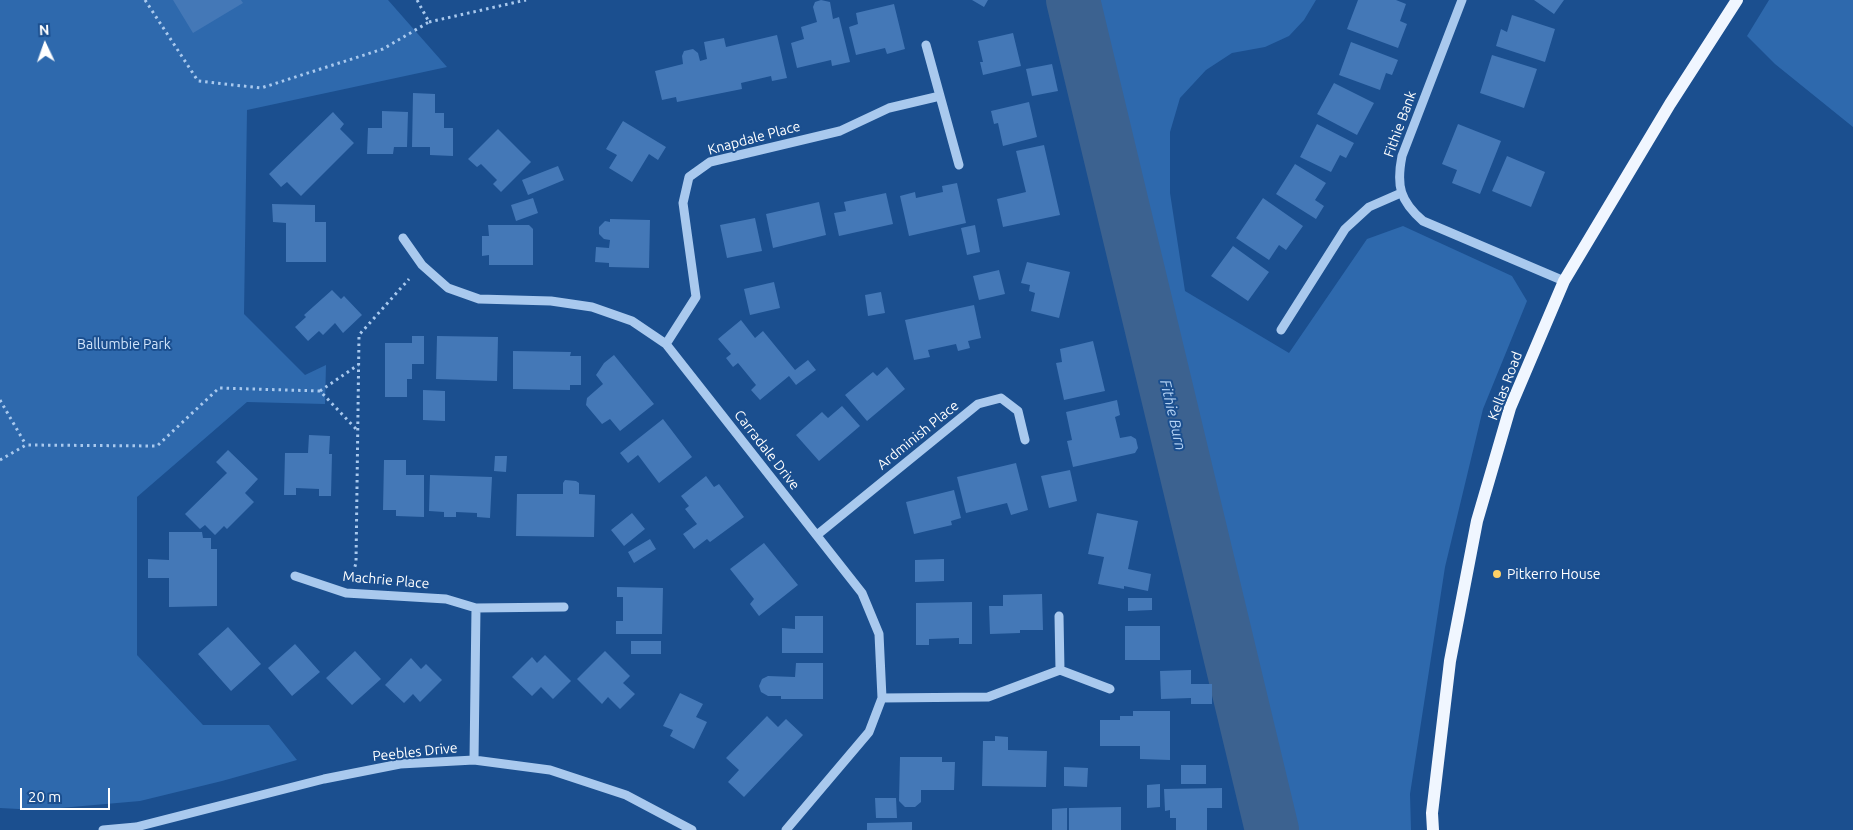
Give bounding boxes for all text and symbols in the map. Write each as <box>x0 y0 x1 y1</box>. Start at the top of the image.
north arrow <box>20 20 70 70</box>
text: N <box>39 22 50 38</box>
street label: Fithie Bank <box>1380 88 1420 160</box>
street label: Knapdale Place <box>706 118 802 158</box>
park label: Ballumbie Park <box>77 336 171 352</box>
street label: Kellas Road <box>1484 349 1526 423</box>
water label: Fithie Burn <box>1156 378 1190 452</box>
street label: Ardminish Place <box>874 397 962 473</box>
street label: Carradale Drive <box>731 407 803 493</box>
place label: Pitkerro House <box>1507 566 1601 582</box>
street label: Machrie Place <box>342 568 430 592</box>
marker: Pitkerro House <box>1491 568 1503 580</box>
street label: Peebles Drive <box>372 739 458 765</box>
scale bar <box>22 778 112 810</box>
text: 20 m <box>28 788 61 805</box>

